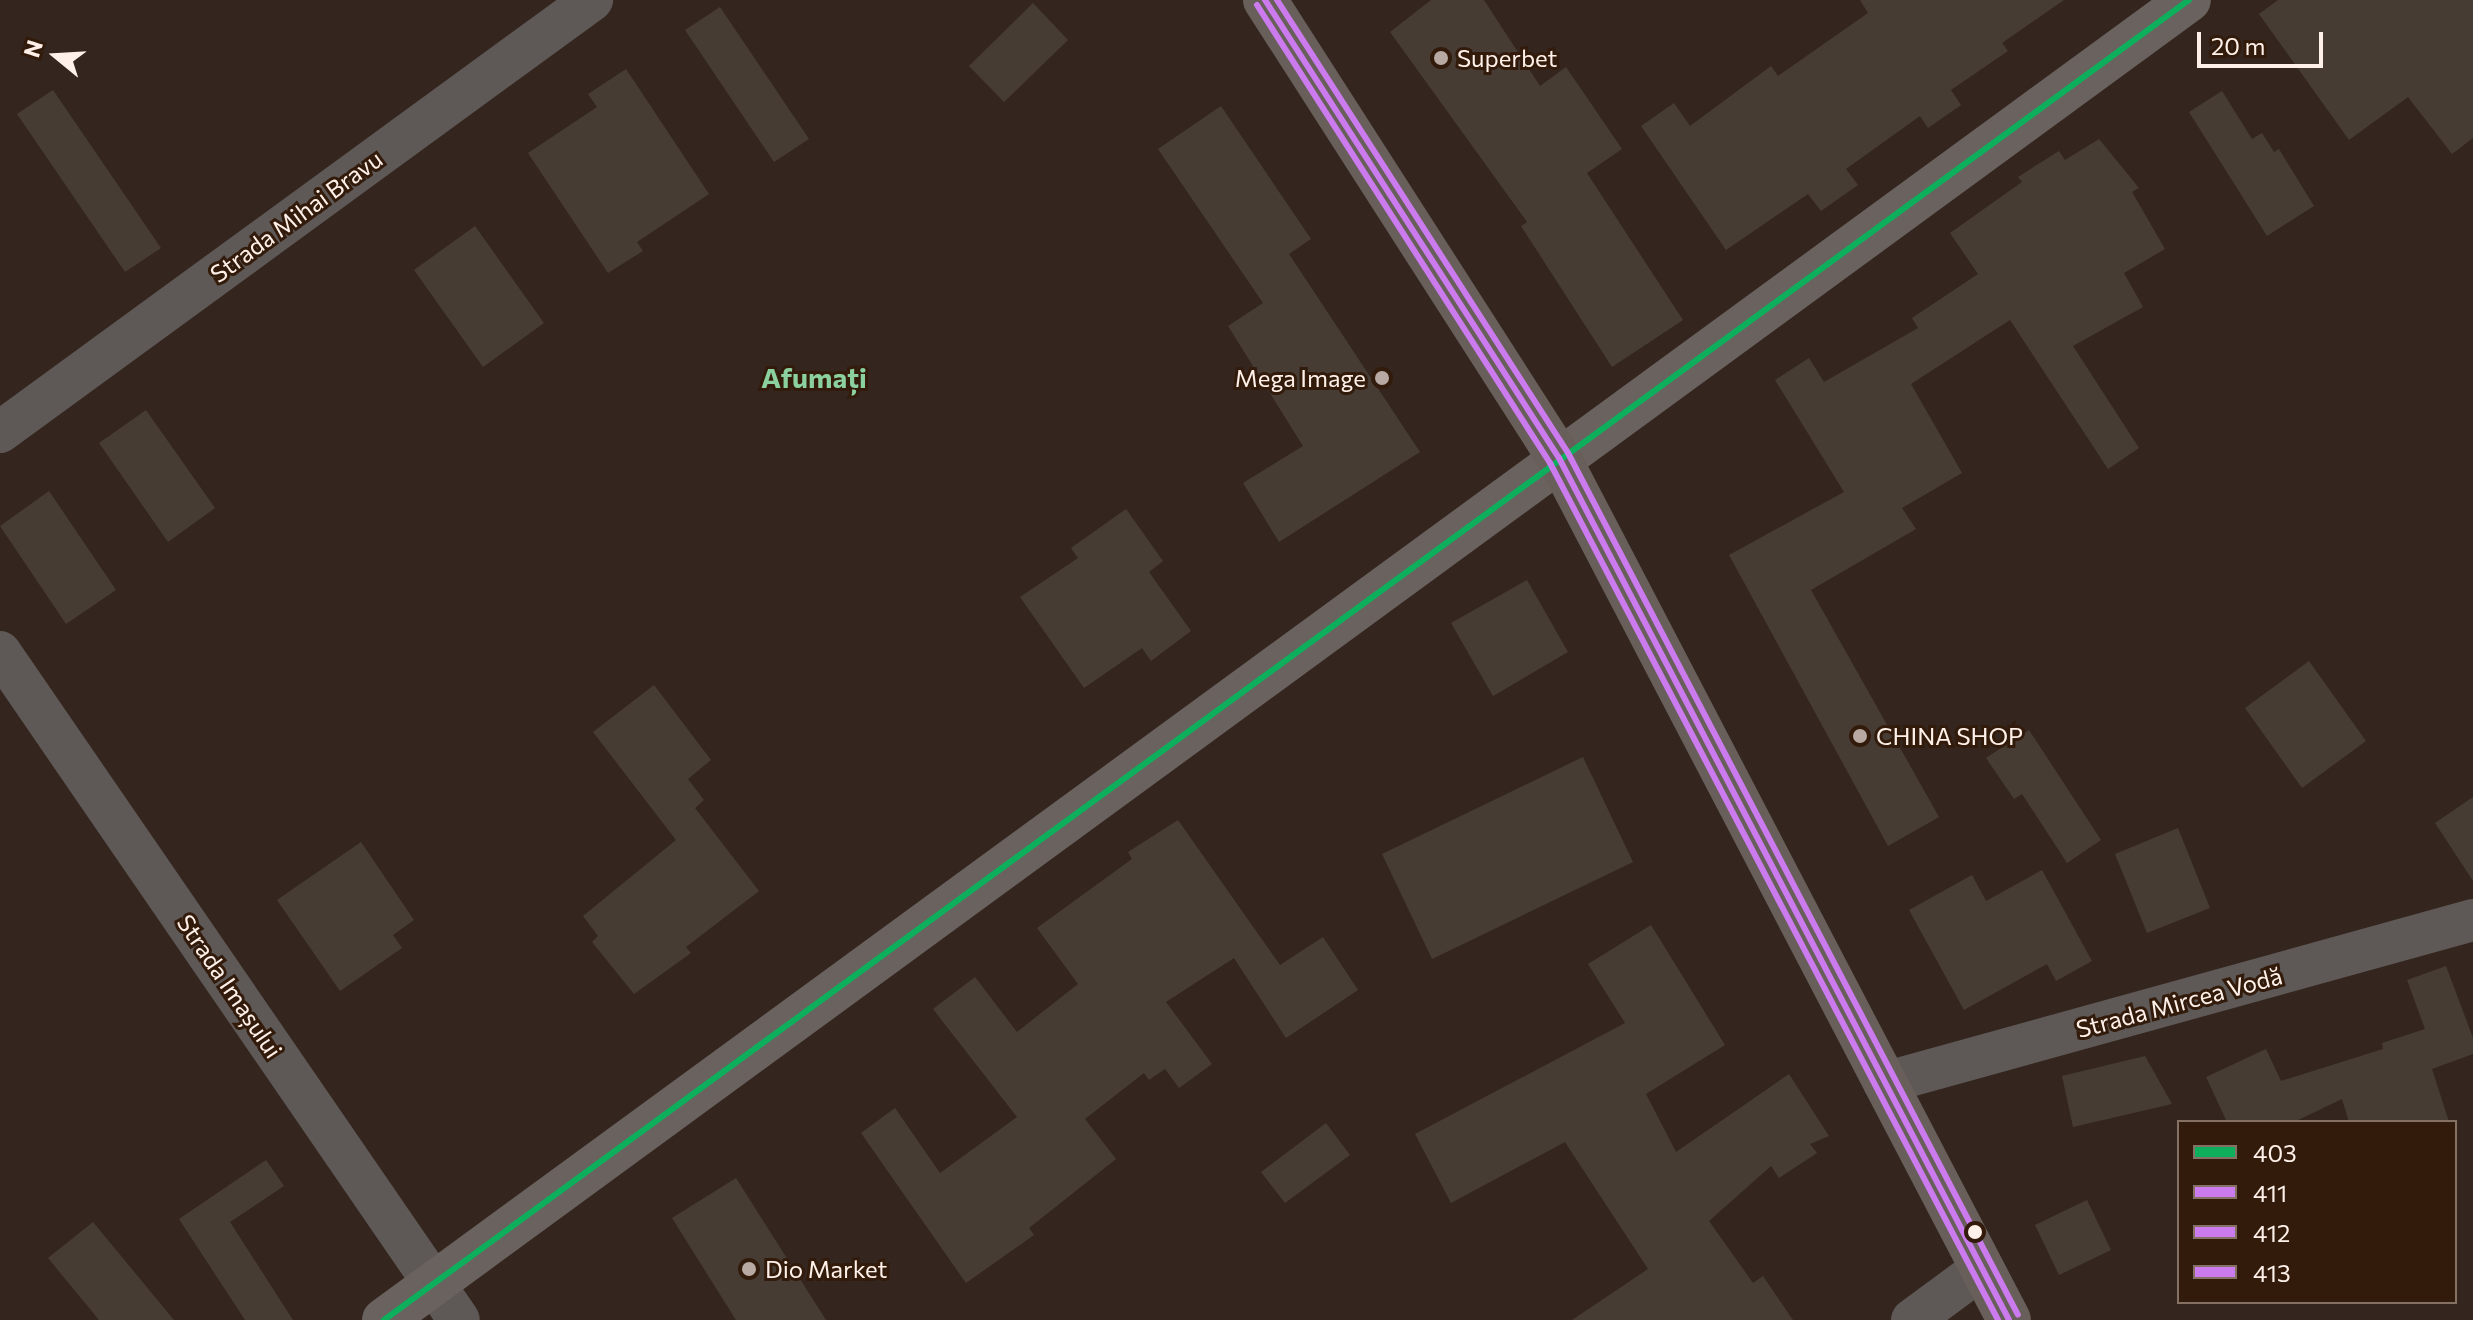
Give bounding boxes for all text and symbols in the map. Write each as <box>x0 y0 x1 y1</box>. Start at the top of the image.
north arrow <box>16 16 96 96</box>
scale bar <box>2201 16 2327 66</box>
text: 20 m <box>2211 31 2265 60</box>
text: N <box>17 36 48 60</box>
place label: Superbet <box>1457 44 1557 72</box>
marker: Superbet <box>1432 49 1450 67</box>
street label: Strada Mihai Bravu <box>204 144 388 288</box>
district label: Afumați <box>761 360 867 394</box>
place label: Mega Image <box>1235 364 1366 392</box>
marker: Mega Image <box>1373 369 1391 387</box>
place label: CHINA SHOP <box>1876 722 2023 750</box>
marker: CHINA SHOP <box>1851 727 1869 745</box>
street label: Strada Imașului <box>171 909 289 1063</box>
street label: Strada Mircea Vodă <box>2073 961 2285 1043</box>
legend <box>2177 1120 2457 1304</box>
text: 403 <box>2253 1138 2297 1167</box>
text: 411 <box>2253 1178 2287 1207</box>
text: 412 <box>2253 1218 2290 1247</box>
unlabelled marker <box>1967 1224 1983 1240</box>
place label: Dio Market <box>765 1255 887 1283</box>
text: 413 <box>2253 1258 2291 1287</box>
marker: Dio Market <box>740 1260 758 1278</box>

